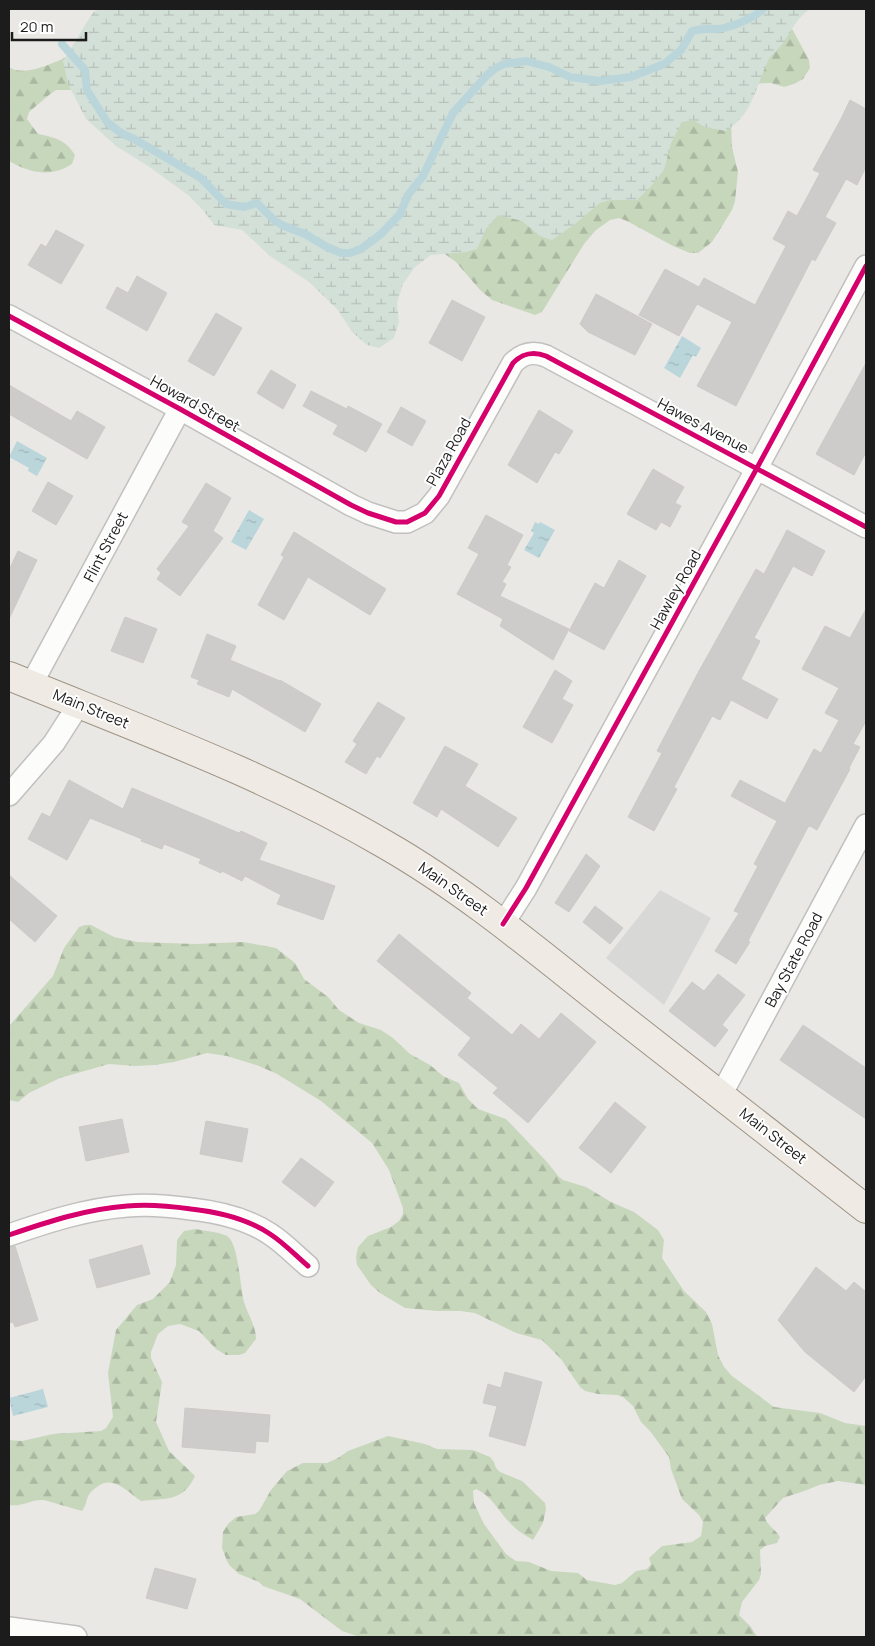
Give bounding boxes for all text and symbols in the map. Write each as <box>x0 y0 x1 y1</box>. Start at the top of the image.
scale bar <box>12 10 86 42</box>
text: 20 m <box>20 16 53 37</box>
street label: Howard Street <box>147 370 244 437</box>
street label: Hawes Avenue <box>654 393 753 459</box>
street label: Plaza Road <box>421 414 476 490</box>
street label: Flint Street <box>78 508 133 585</box>
street label: Hawley Road <box>645 546 706 634</box>
street label: Main Street <box>50 684 132 733</box>
street label: Main Street <box>414 857 492 920</box>
street label: Bay State Road <box>760 909 827 1011</box>
street label: Main Street <box>735 1103 811 1169</box>

